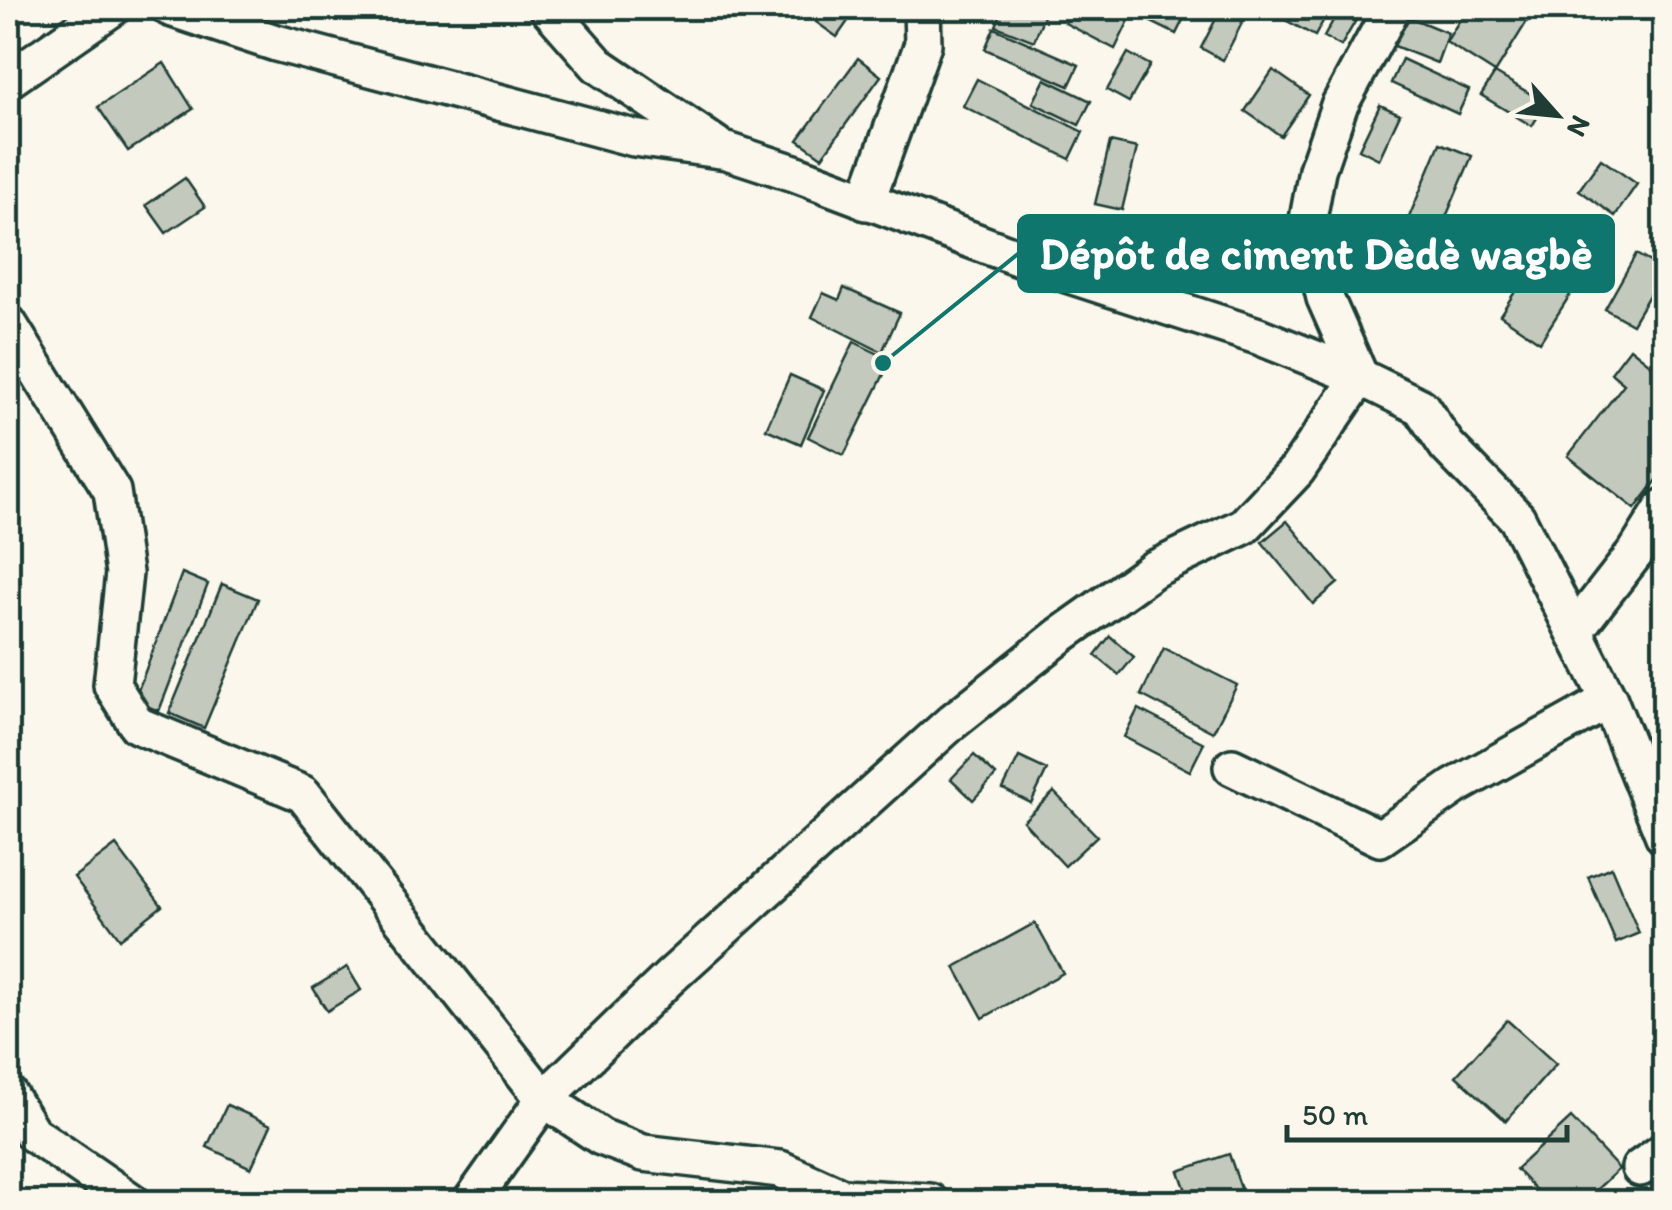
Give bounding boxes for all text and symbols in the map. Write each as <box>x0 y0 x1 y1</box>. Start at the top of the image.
north arrow <box>1507 65 1607 165</box>
text: N <box>1560 110 1599 142</box>
callout: Dépôt de ciment Dèdè wagbè <box>1019 216 1613 291</box>
text: Dépôt de ciment Dèdè wagbè <box>1039 226 1593 280</box>
scale bar <box>1287 1080 1567 1142</box>
text: 50 m <box>1302 1096 1368 1133</box>

